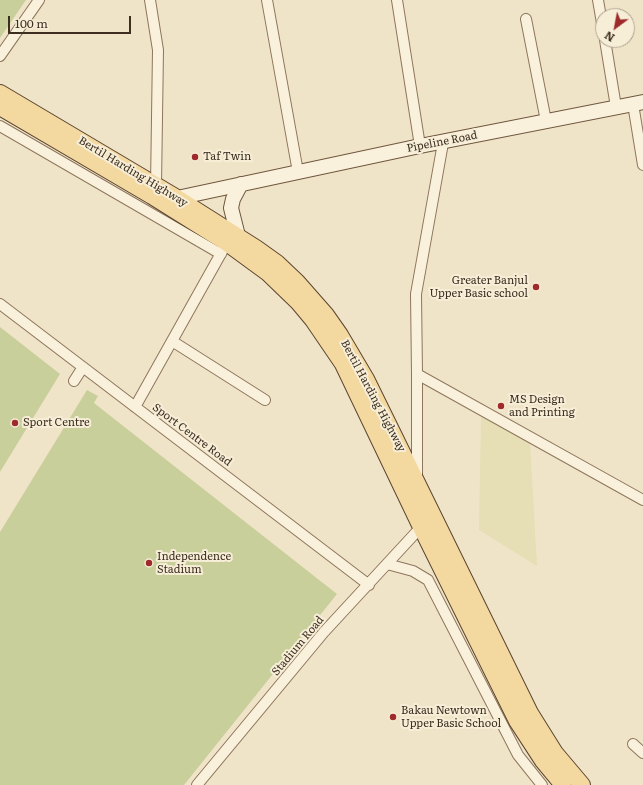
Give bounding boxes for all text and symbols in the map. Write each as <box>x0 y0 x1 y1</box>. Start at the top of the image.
scale bar <box>10 8 133 34</box>
north arrow <box>595 8 635 48</box>
text: 100 m <box>15 14 48 32</box>
text: N <box>601 28 617 47</box>
street label: Pipeline Road <box>406 129 478 155</box>
street label: Bertil Harding Highway <box>76 134 190 210</box>
place label: Taf Twin <box>203 150 251 164</box>
marker: Taf Twin <box>190 152 200 162</box>
place label: Greater Banjul Upper Basic school <box>429 274 528 300</box>
marker: Greater Banjul Upper Basic school <box>531 282 541 292</box>
street label: Bertil Harding Highway <box>338 338 408 454</box>
place label: MS Design and Printing <box>509 393 575 419</box>
street label: Sport Centre Road <box>150 401 234 469</box>
marker: MS Design and Printing <box>496 401 506 411</box>
place label: Sport Centre <box>23 416 90 430</box>
marker: Sport Centre <box>10 418 20 428</box>
place label: Independence Stadium <box>157 550 231 576</box>
marker: Independence Stadium <box>144 558 154 568</box>
street label: Stadium Road <box>269 614 327 678</box>
place label: Bakau Newtown Upper Basic School <box>401 704 501 730</box>
marker: Bakau Newtown Upper Basic School <box>388 712 398 722</box>

